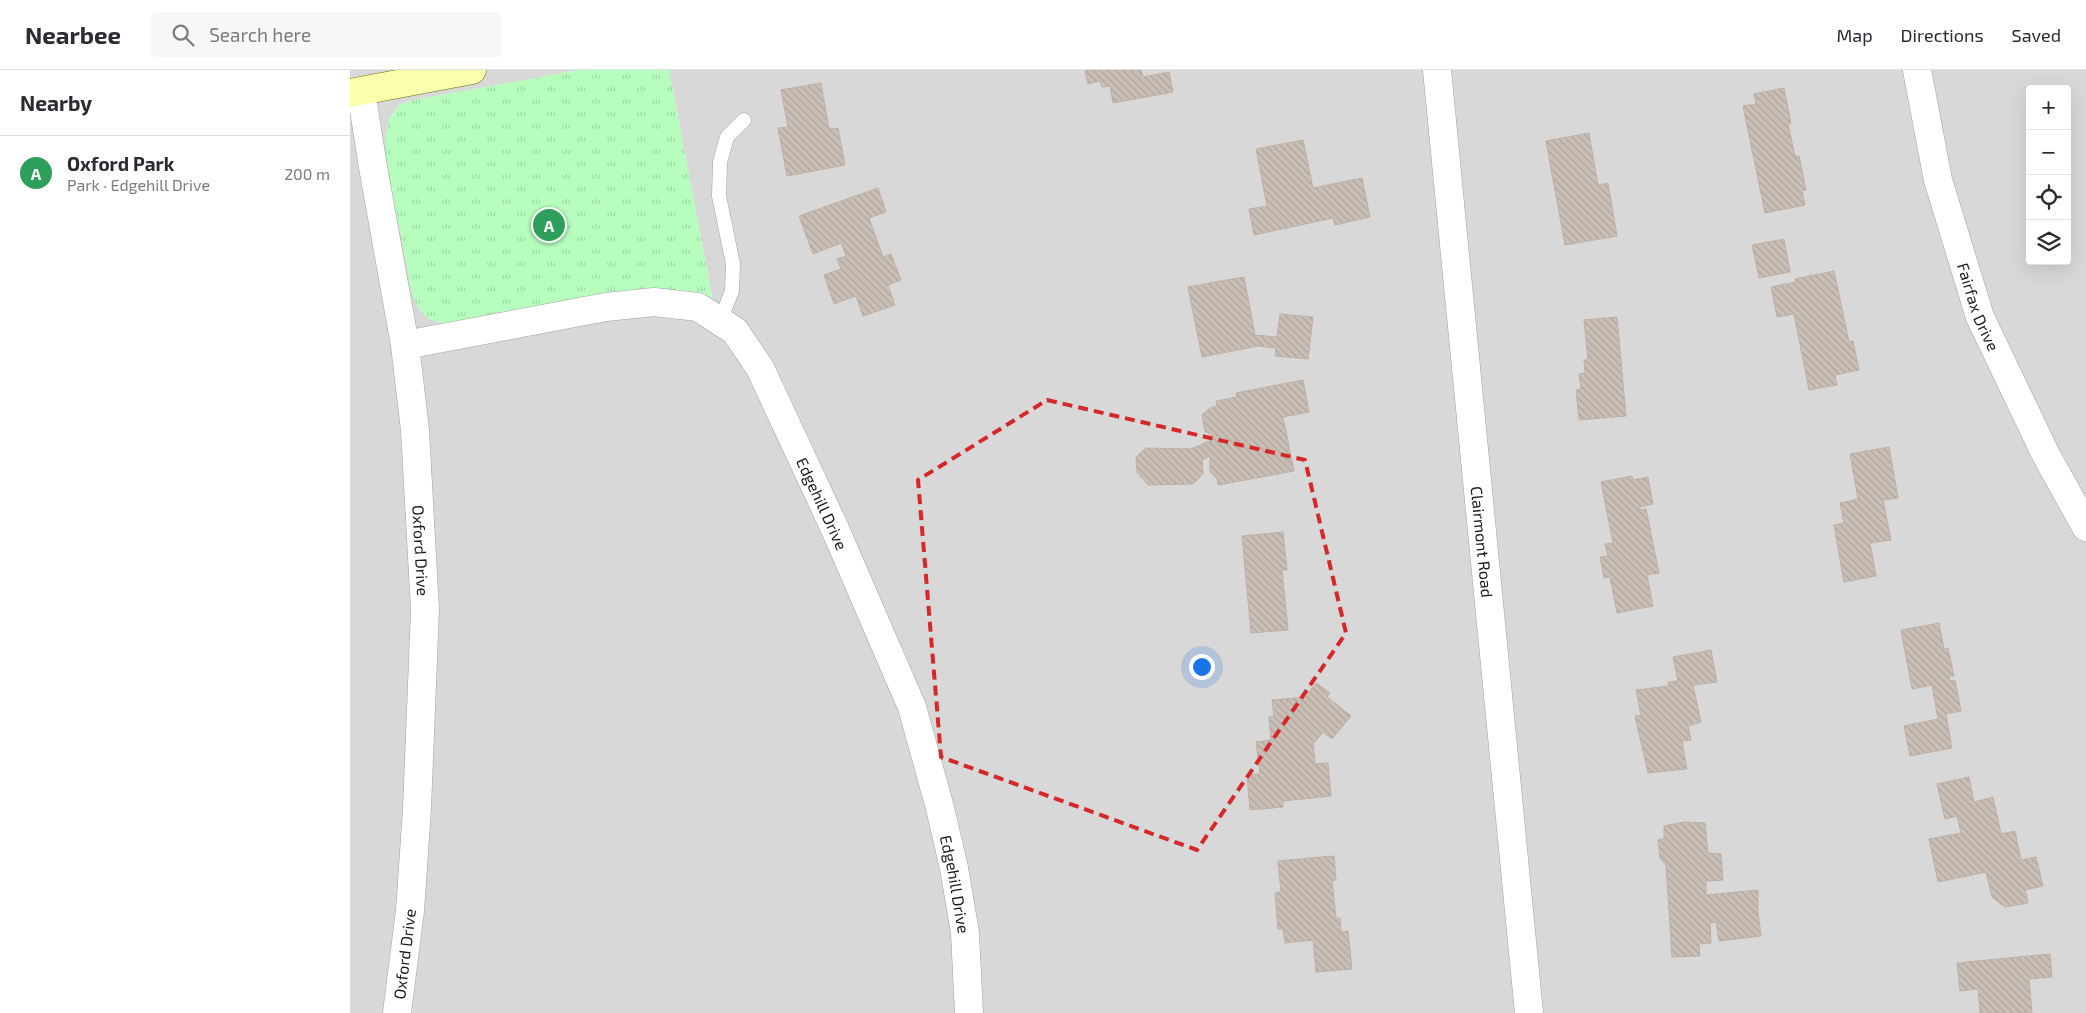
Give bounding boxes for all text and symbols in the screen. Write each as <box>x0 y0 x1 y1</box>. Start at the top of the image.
search box <box>151 12 501 57</box>
text: Nearbee <box>25 20 121 49</box>
icon: search <box>169 21 197 49</box>
text: Search here <box>209 23 311 46</box>
text: Map <box>1836 24 1873 46</box>
text: Directions <box>1901 24 1984 46</box>
text: Saved <box>2012 24 2061 46</box>
map controls <box>2026 85 2071 265</box>
button: + <box>2026 85 2071 130</box>
text: Nearby <box>20 90 92 115</box>
button: − <box>2026 130 2071 175</box>
text: Oxford Park <box>67 152 174 175</box>
text: A <box>31 164 41 183</box>
text: 200 m <box>284 164 330 183</box>
text: Park · Edgehill Drive <box>67 175 210 194</box>
button: locate <box>2026 175 2071 220</box>
pin: A <box>533 206 565 244</box>
button: layers <box>2026 220 2071 265</box>
street label: Fairfax Drive <box>1954 260 2004 353</box>
street label: Edgehill Drive <box>793 454 852 552</box>
street label: Clairmont Road <box>1468 485 1498 598</box>
street label: Oxford Drive <box>410 504 434 596</box>
your location <box>1189 654 1215 680</box>
street label: Edgehill Drive <box>937 833 974 935</box>
street label: Oxford Drive <box>389 908 419 1000</box>

